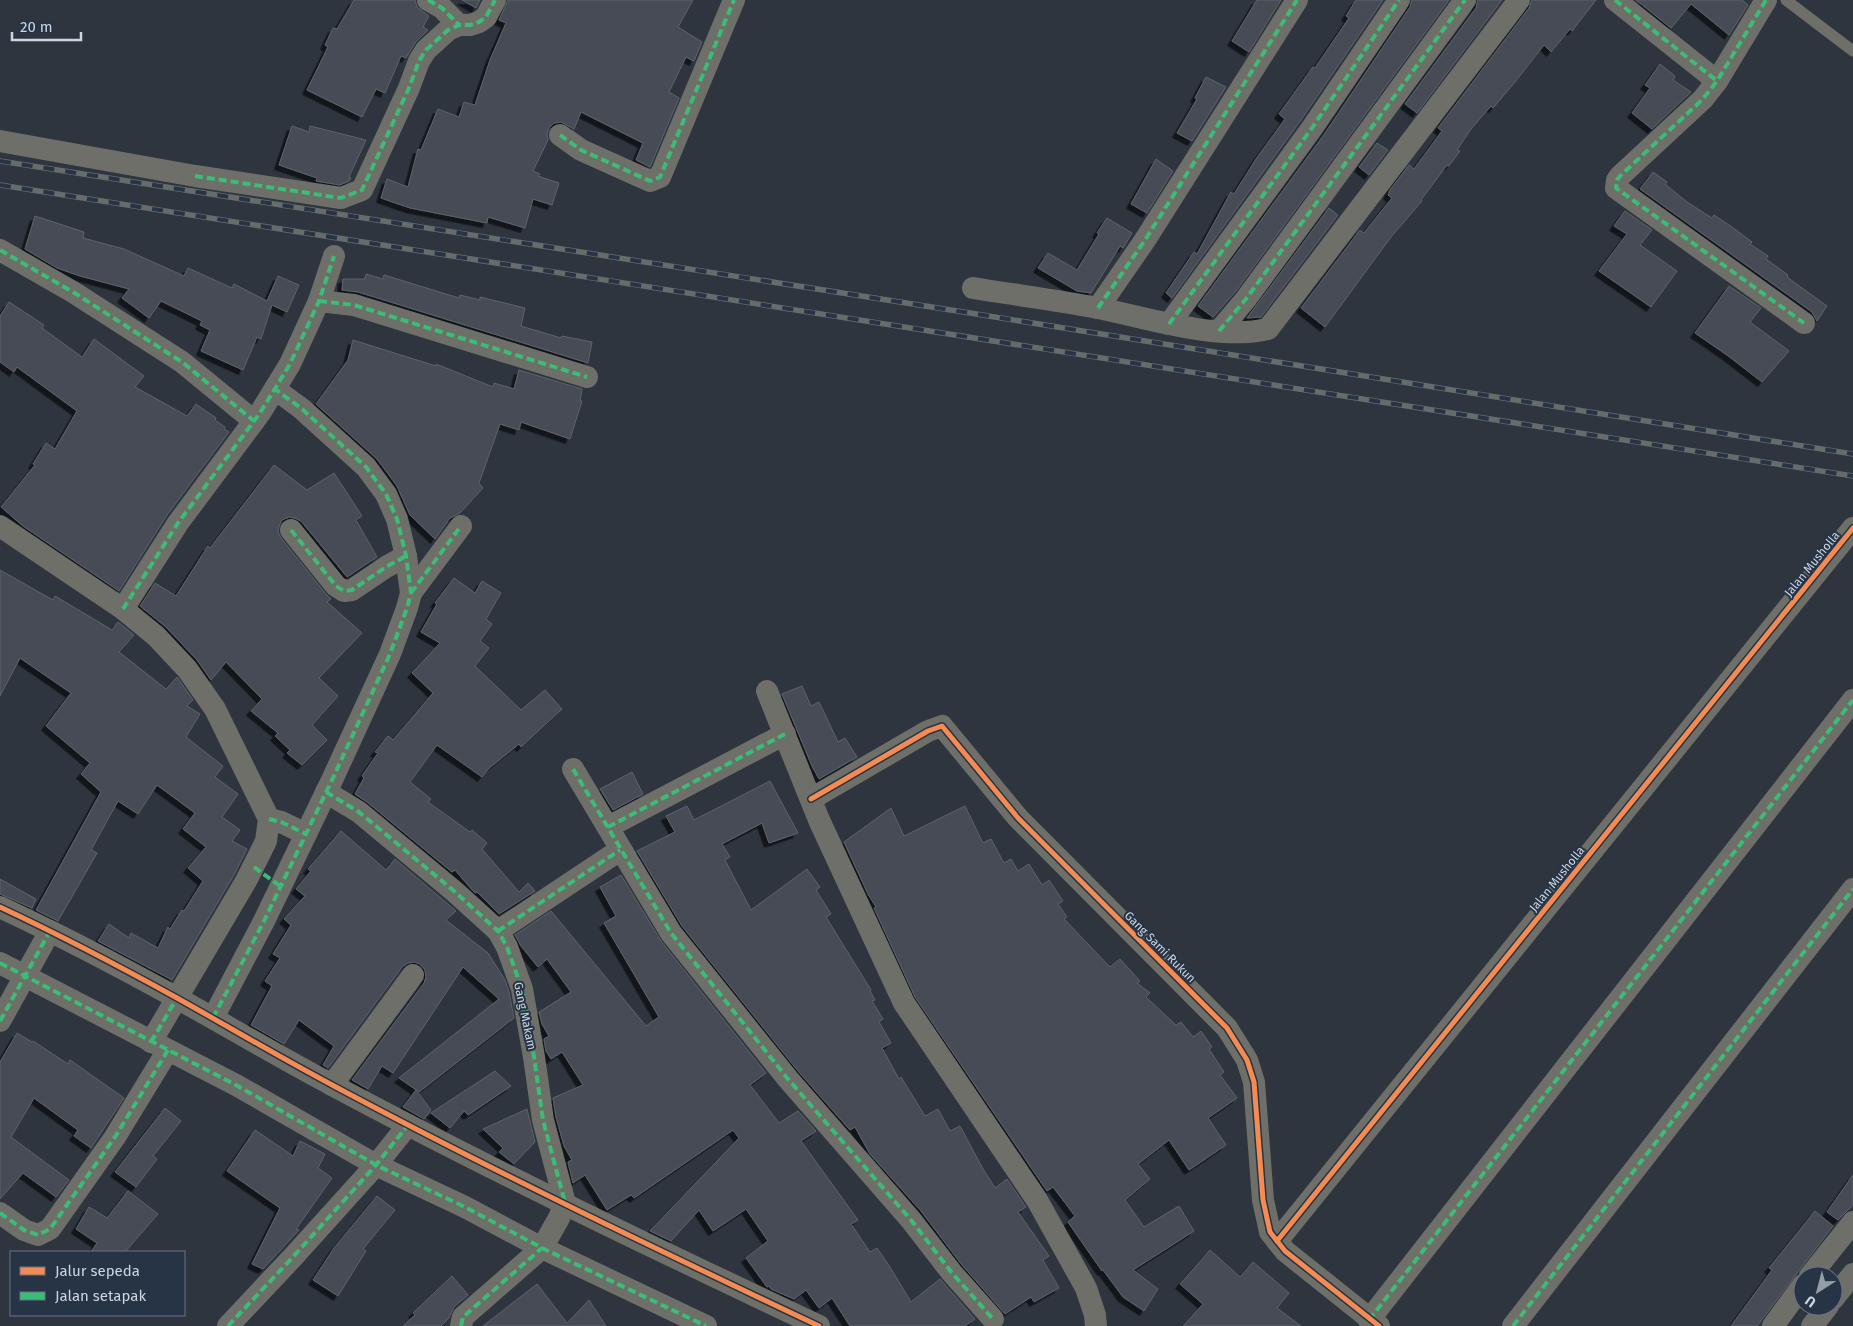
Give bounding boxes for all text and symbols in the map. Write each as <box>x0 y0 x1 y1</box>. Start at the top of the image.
scale bar <box>12 10 81 42</box>
text: 20 m <box>20 18 53 36</box>
street label: Jalan Musholla <box>1781 529 1843 599</box>
street label: Jalan Musholla <box>1526 844 1588 914</box>
street label: Gang Sami Rukun <box>1122 909 1198 985</box>
street label: Gang Makam <box>511 981 539 1051</box>
legend <box>10 1251 185 1316</box>
text: Jalur sepeda <box>55 1262 140 1280</box>
north arrow <box>1793 1266 1843 1316</box>
text: Jalan setapak <box>55 1287 146 1305</box>
text: U <box>1802 1292 1819 1311</box>

